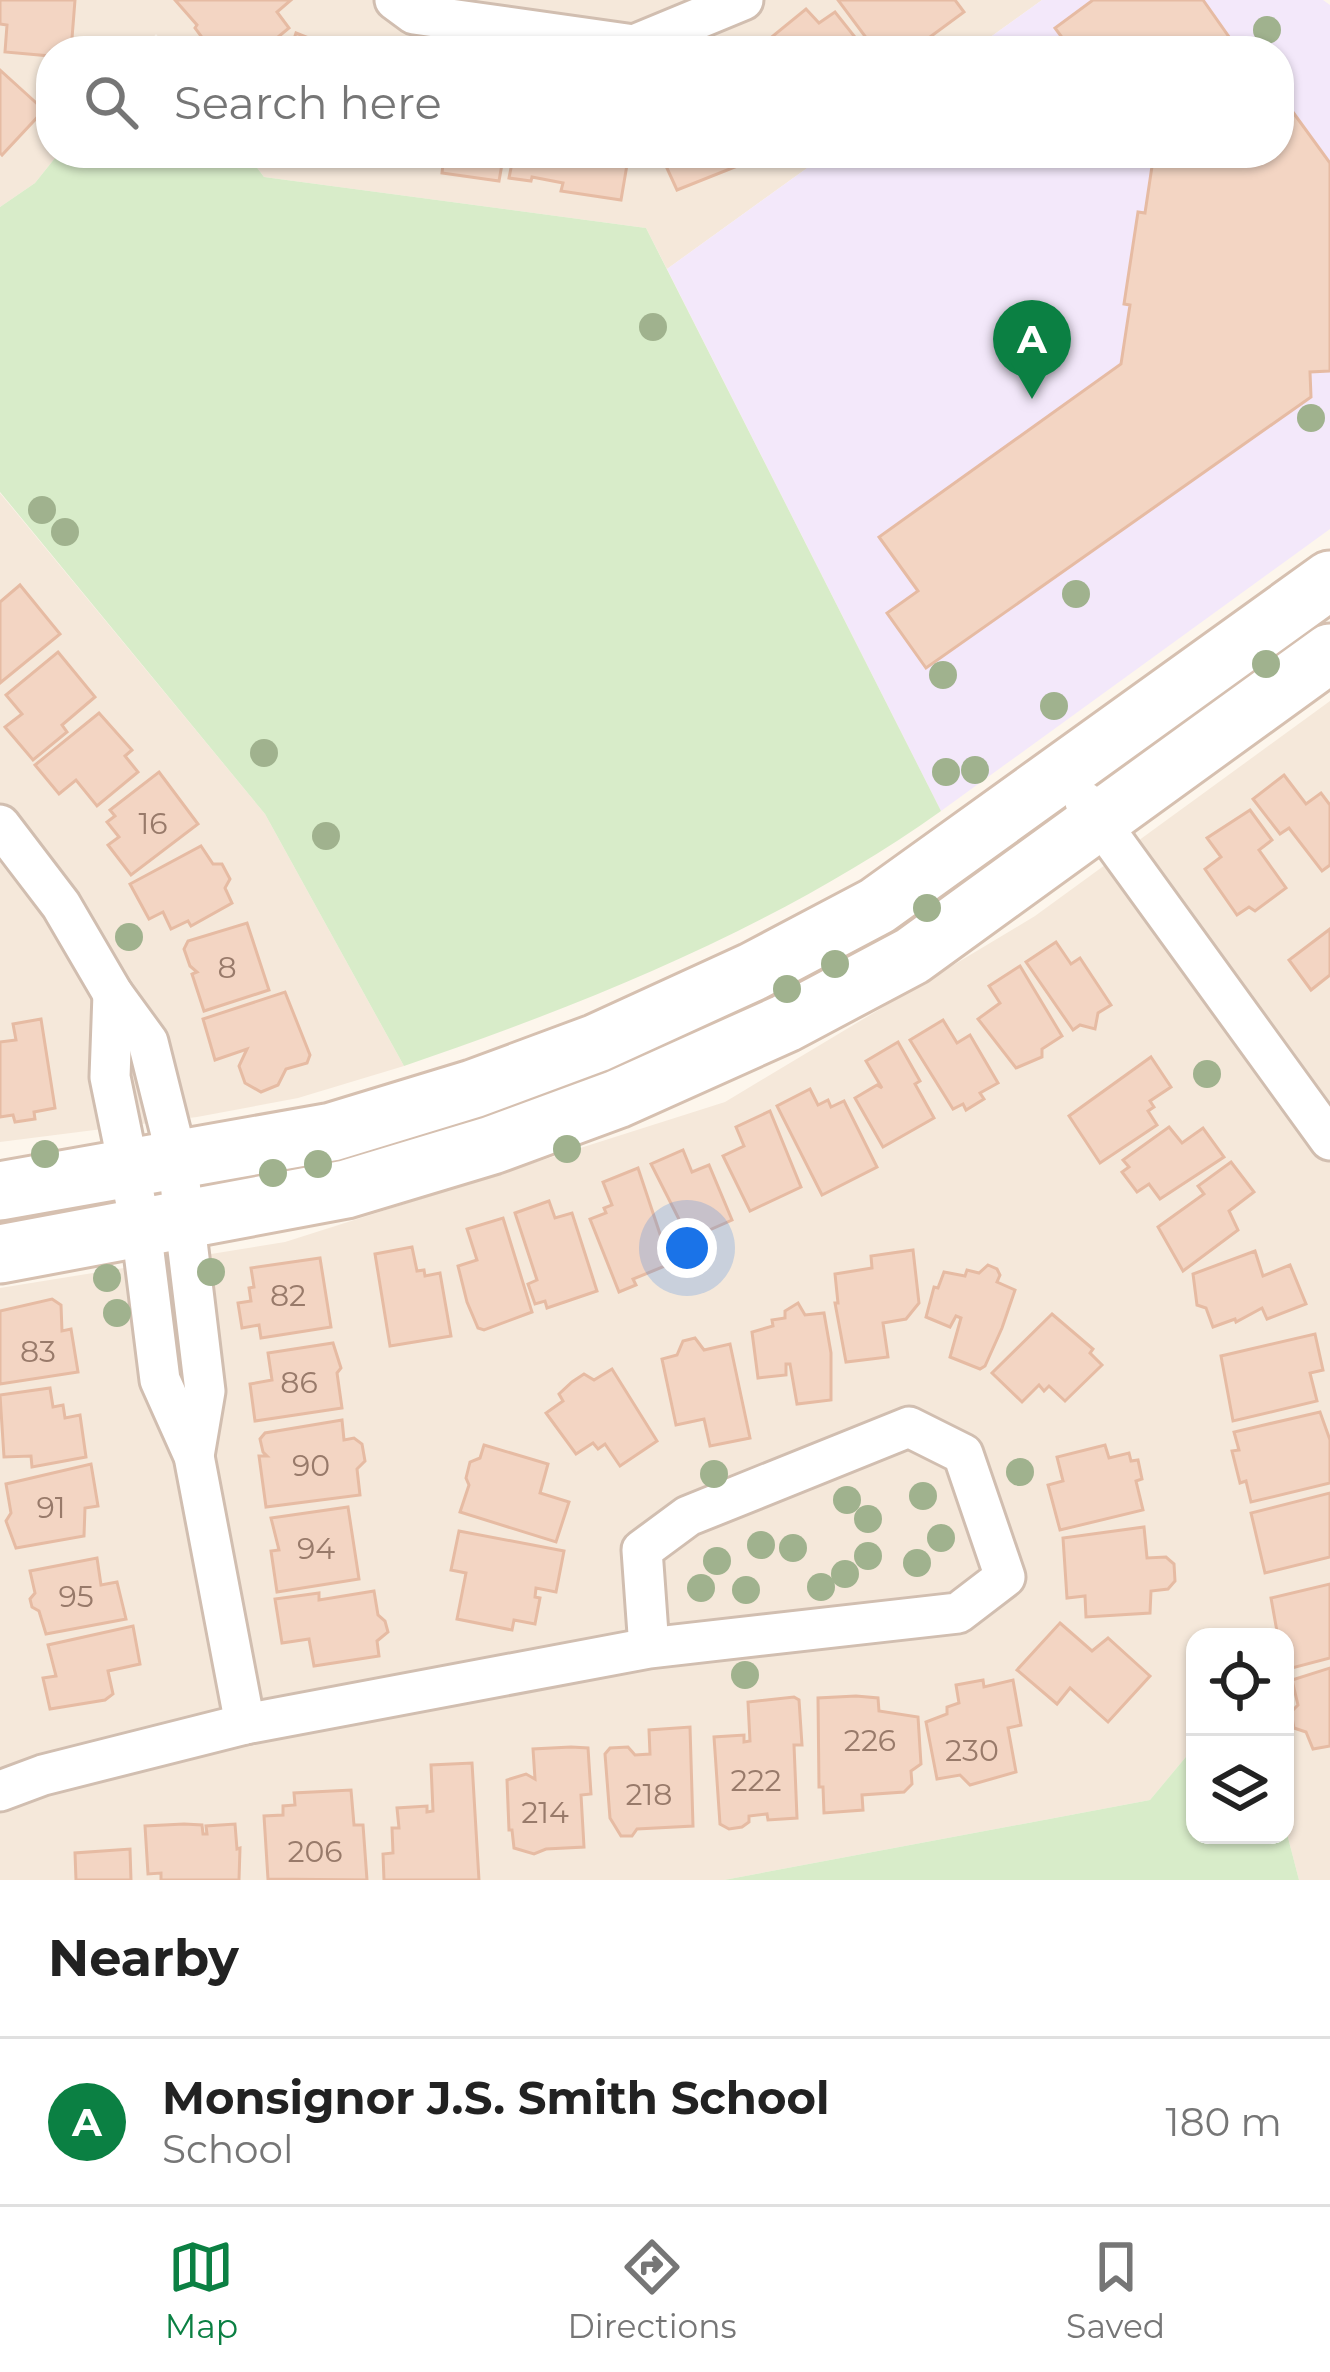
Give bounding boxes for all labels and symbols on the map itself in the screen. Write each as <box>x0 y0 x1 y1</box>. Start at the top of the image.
pin: A <box>993 300 1071 399</box>
house number: 16 <box>138 805 168 842</box>
house number: 8 <box>217 949 237 986</box>
your location <box>657 1218 717 1278</box>
house number: 82 <box>270 1277 306 1314</box>
house number: 83 <box>20 1333 56 1370</box>
house number: 86 <box>280 1364 318 1401</box>
house number: 90 <box>292 1447 330 1484</box>
house number: 91 <box>36 1489 66 1526</box>
house number: 94 <box>297 1530 335 1567</box>
house number: 95 <box>58 1578 94 1615</box>
house number: 226 <box>844 1722 896 1759</box>
house number: 230 <box>945 1732 999 1769</box>
house number: 222 <box>730 1762 782 1799</box>
house number: 218 <box>625 1776 673 1813</box>
house number: 214 <box>521 1794 569 1831</box>
house number: 206 <box>287 1833 343 1870</box>

